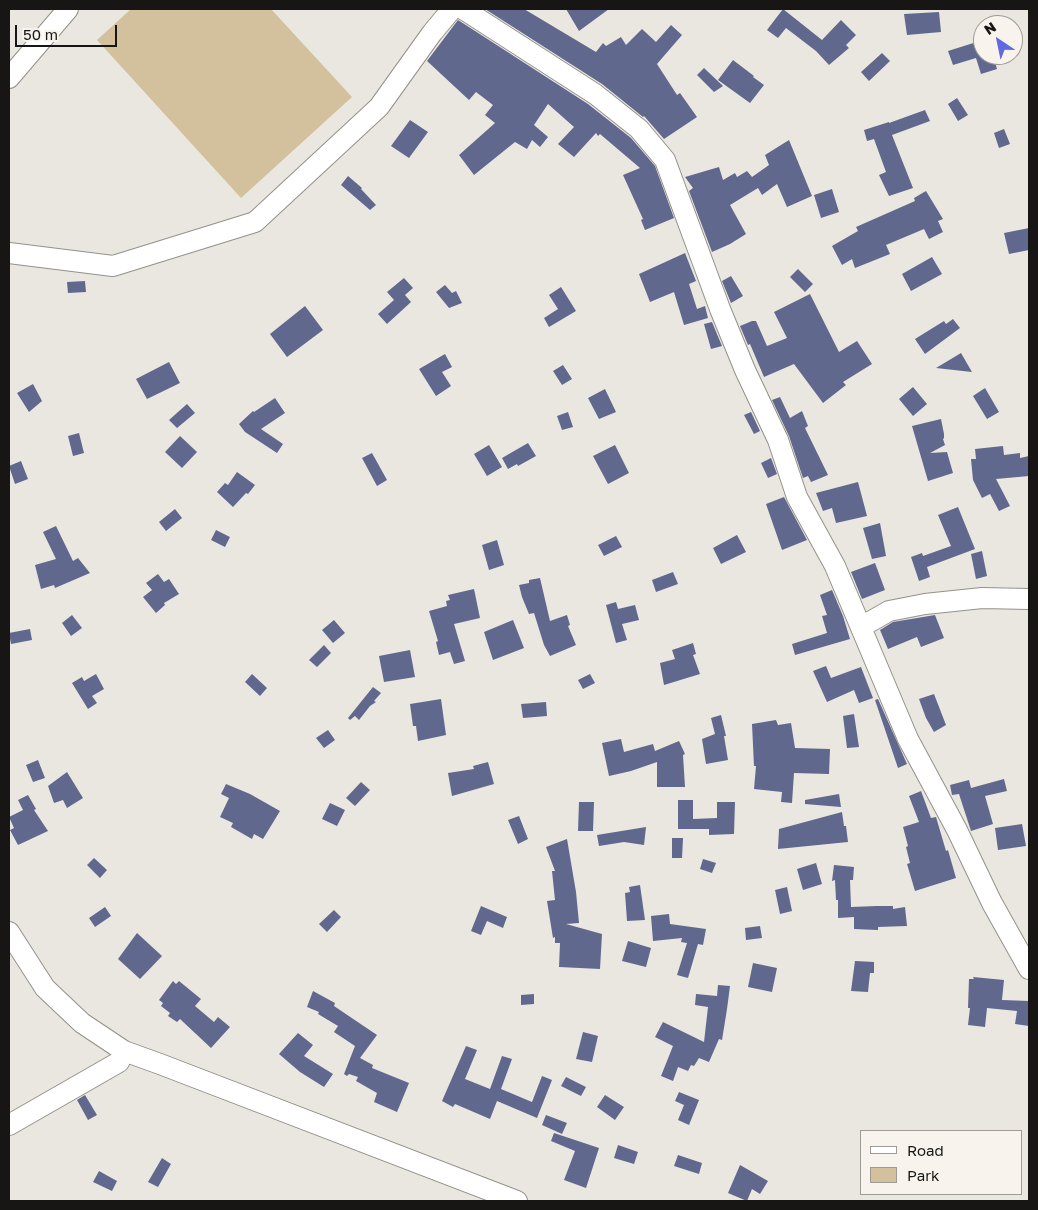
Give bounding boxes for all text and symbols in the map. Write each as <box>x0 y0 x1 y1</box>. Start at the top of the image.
scale bar <box>18 15 120 47</box>
north arrow <box>973 15 1023 65</box>
text: N <box>981 18 999 38</box>
text: 50 m <box>23 25 58 43</box>
legend <box>860 1130 1023 1195</box>
text: Road <box>907 1141 944 1159</box>
text: Park <box>907 1166 939 1184</box>

